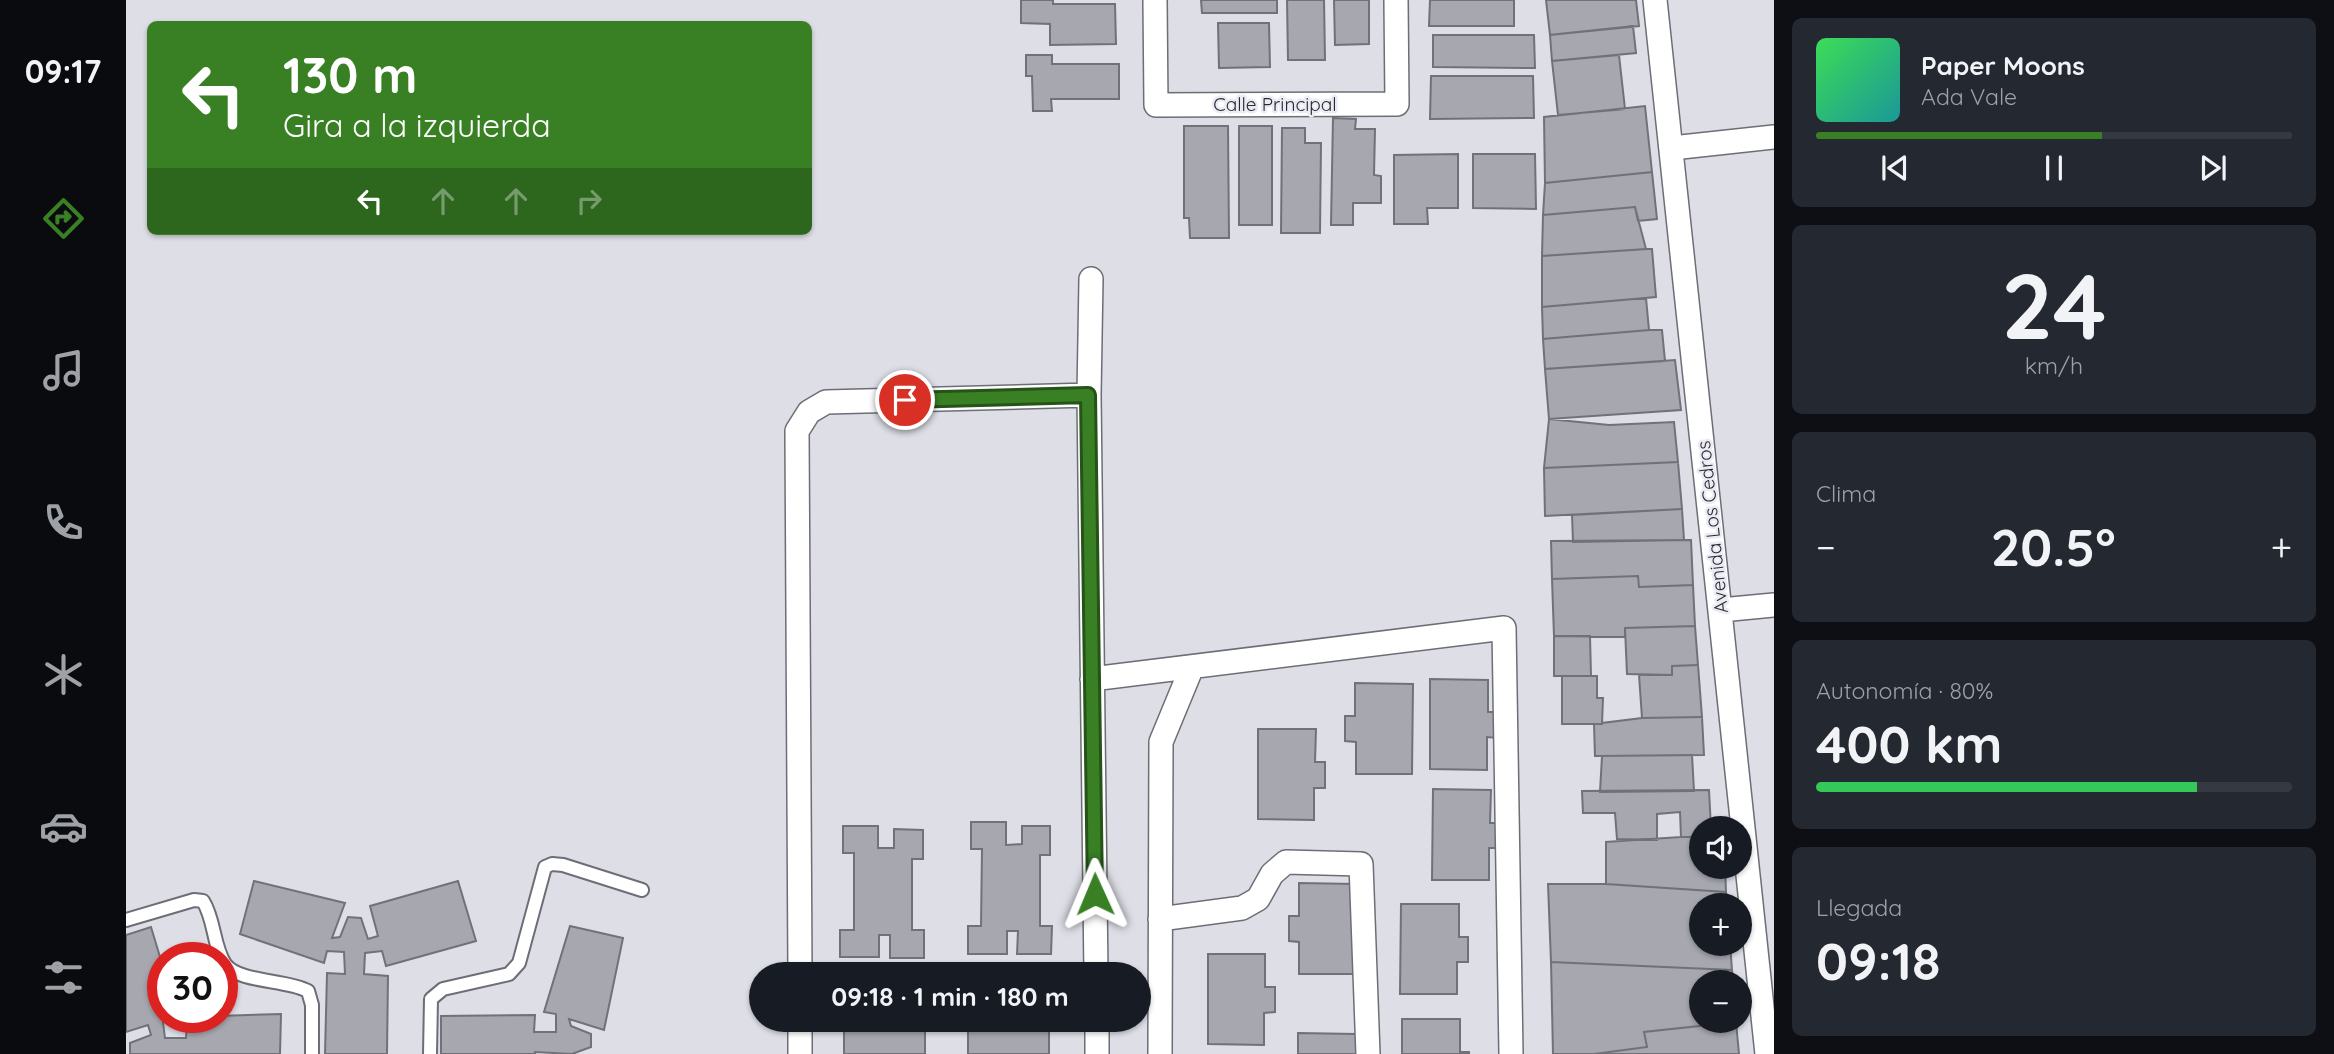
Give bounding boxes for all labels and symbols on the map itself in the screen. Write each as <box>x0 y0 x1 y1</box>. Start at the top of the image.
street label: Calle Principal <box>1213 92 1337 116</box>
pin <box>875 370 935 430</box>
street label: Avenida Los Cedros <box>1691 439 1733 614</box>
position arrow <box>1058 857 1132 931</box>
speed limit sign: 30 <box>147 942 238 1033</box>

